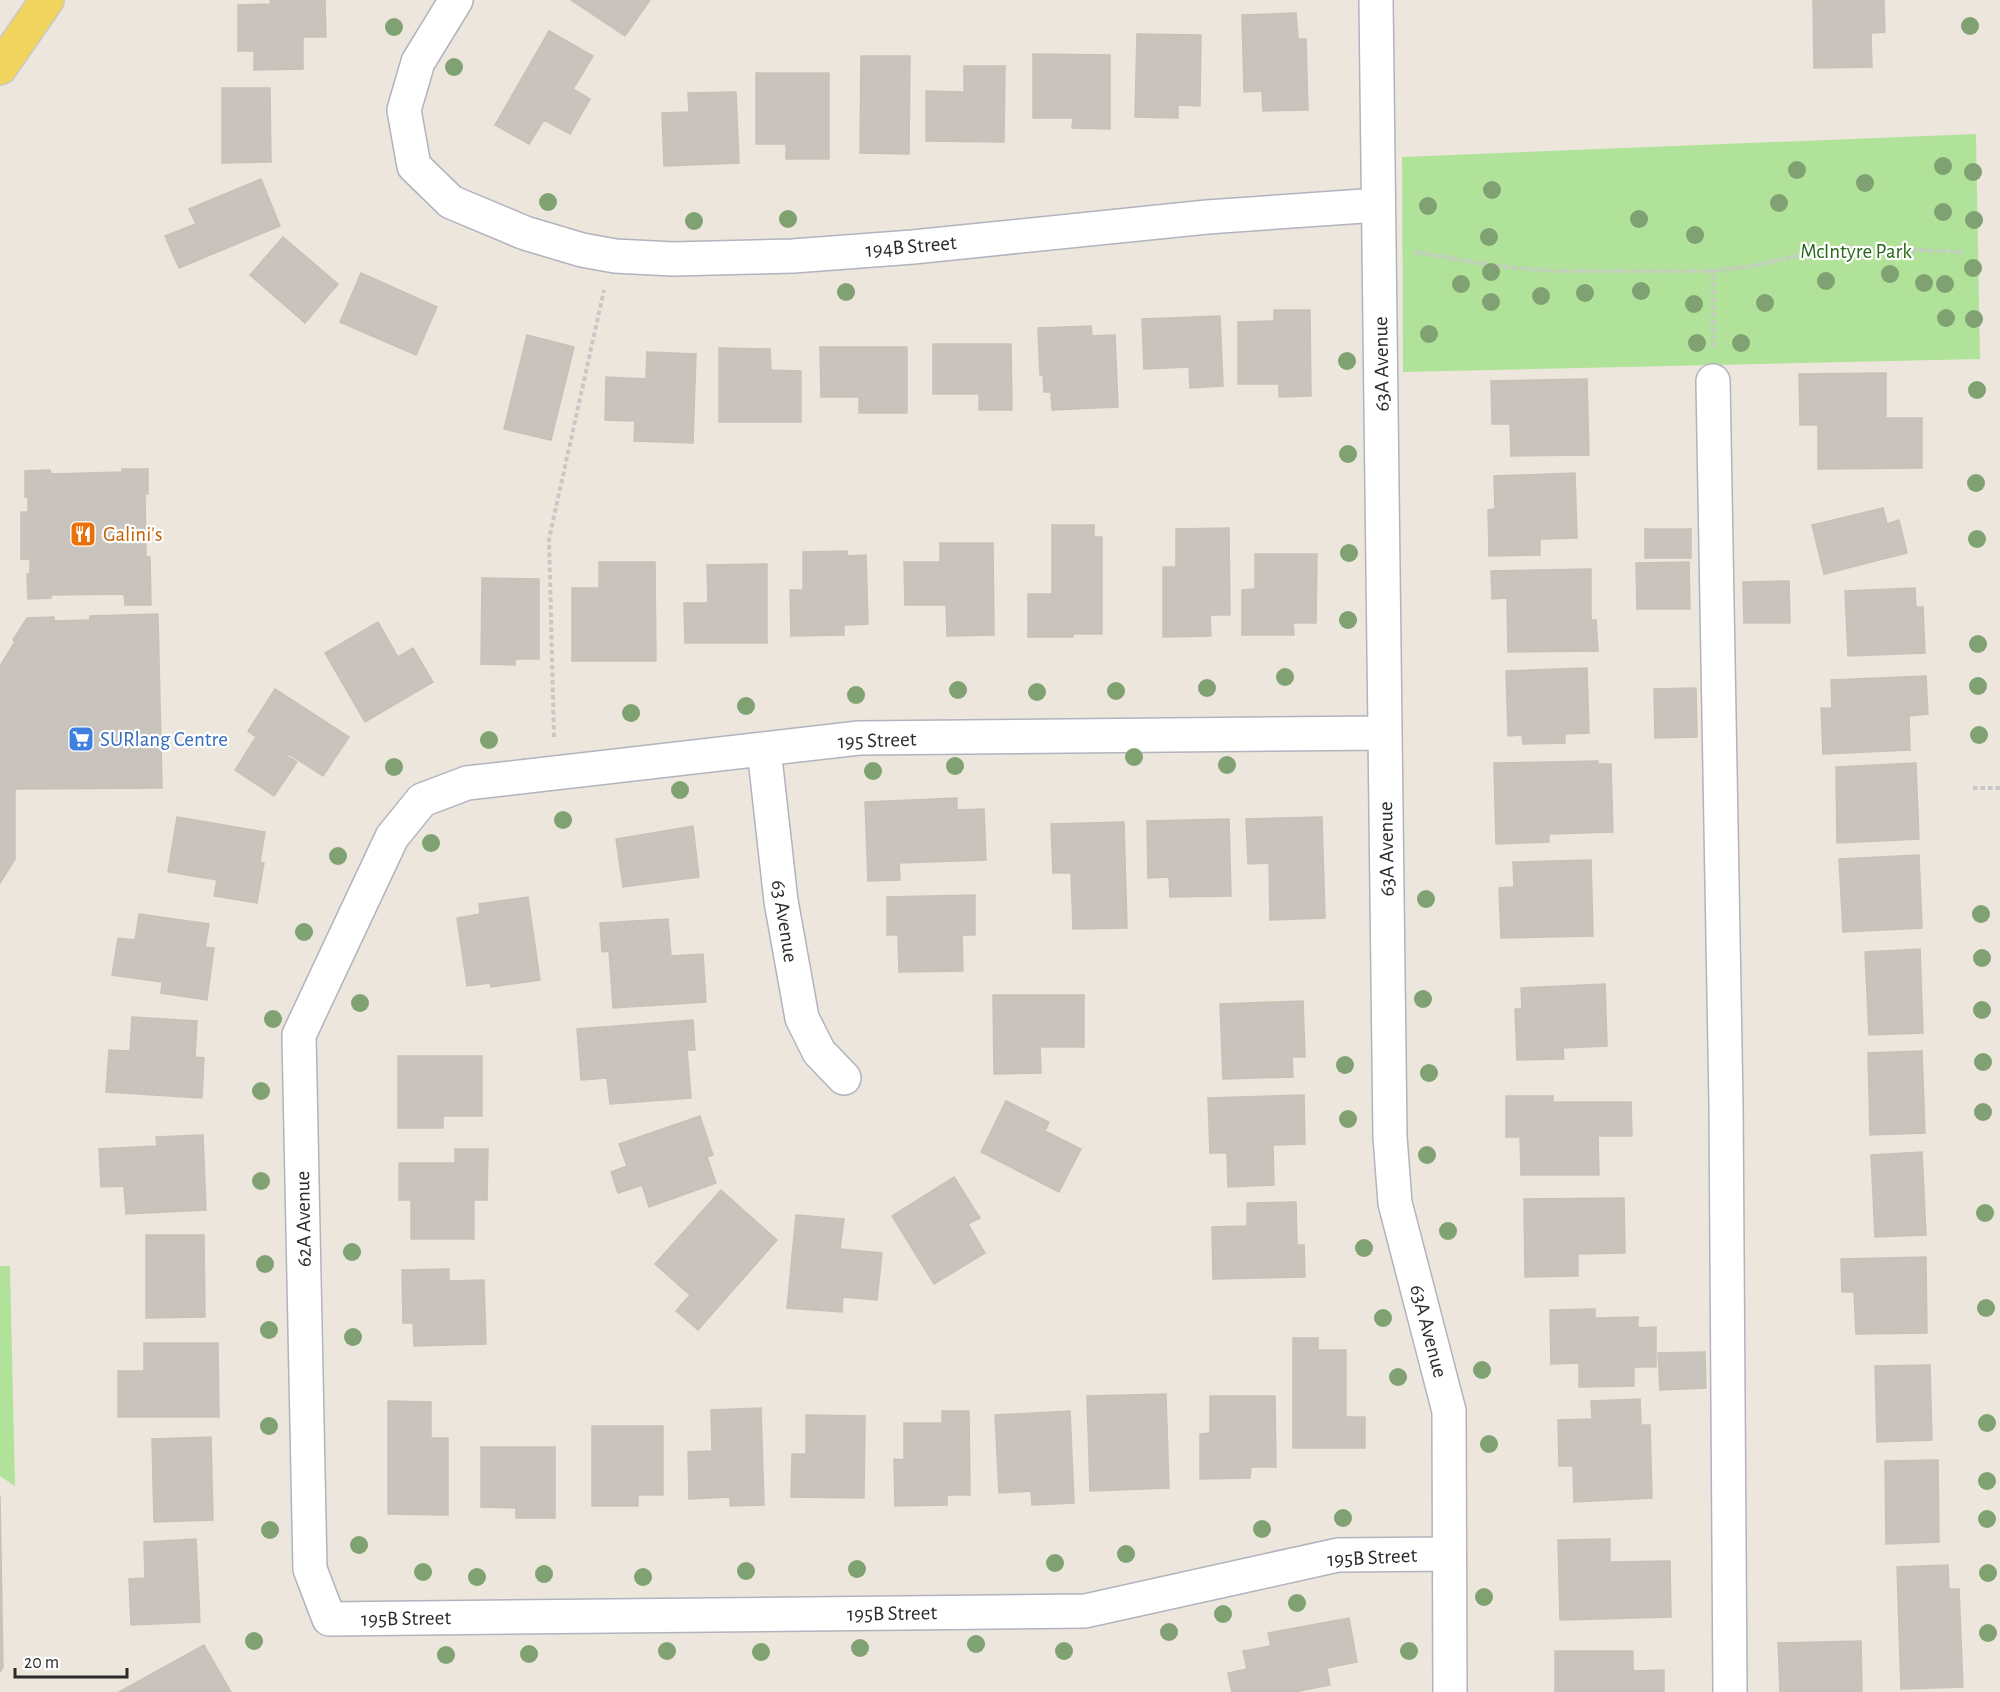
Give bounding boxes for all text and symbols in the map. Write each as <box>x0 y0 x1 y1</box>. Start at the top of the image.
street label: 194B Street <box>865 232 958 261</box>
park label: McIntyre Park <box>1800 241 1912 262</box>
street label: 63A Avenue <box>1370 316 1393 412</box>
restaurant icon: Galini's <box>68 519 98 549</box>
place label: Galini's <box>103 524 163 545</box>
supermarket icon: SURlang Centre <box>66 724 96 754</box>
place label: SURlang Centre <box>100 729 228 750</box>
street label: 195 Street <box>837 729 917 752</box>
street label: 63A Avenue <box>1375 801 1398 897</box>
street label: 63 Avenue <box>768 878 801 964</box>
street label: 62A Avenue <box>292 1171 315 1267</box>
street label: 63A Avenue <box>1406 1282 1451 1380</box>
street label: 195B Street <box>1327 1545 1418 1570</box>
street label: 195B Street <box>847 1602 938 1625</box>
street label: 195B Street <box>361 1607 452 1630</box>
scale bar <box>15 1641 128 1679</box>
text: 20 m <box>24 1654 59 1672</box>

